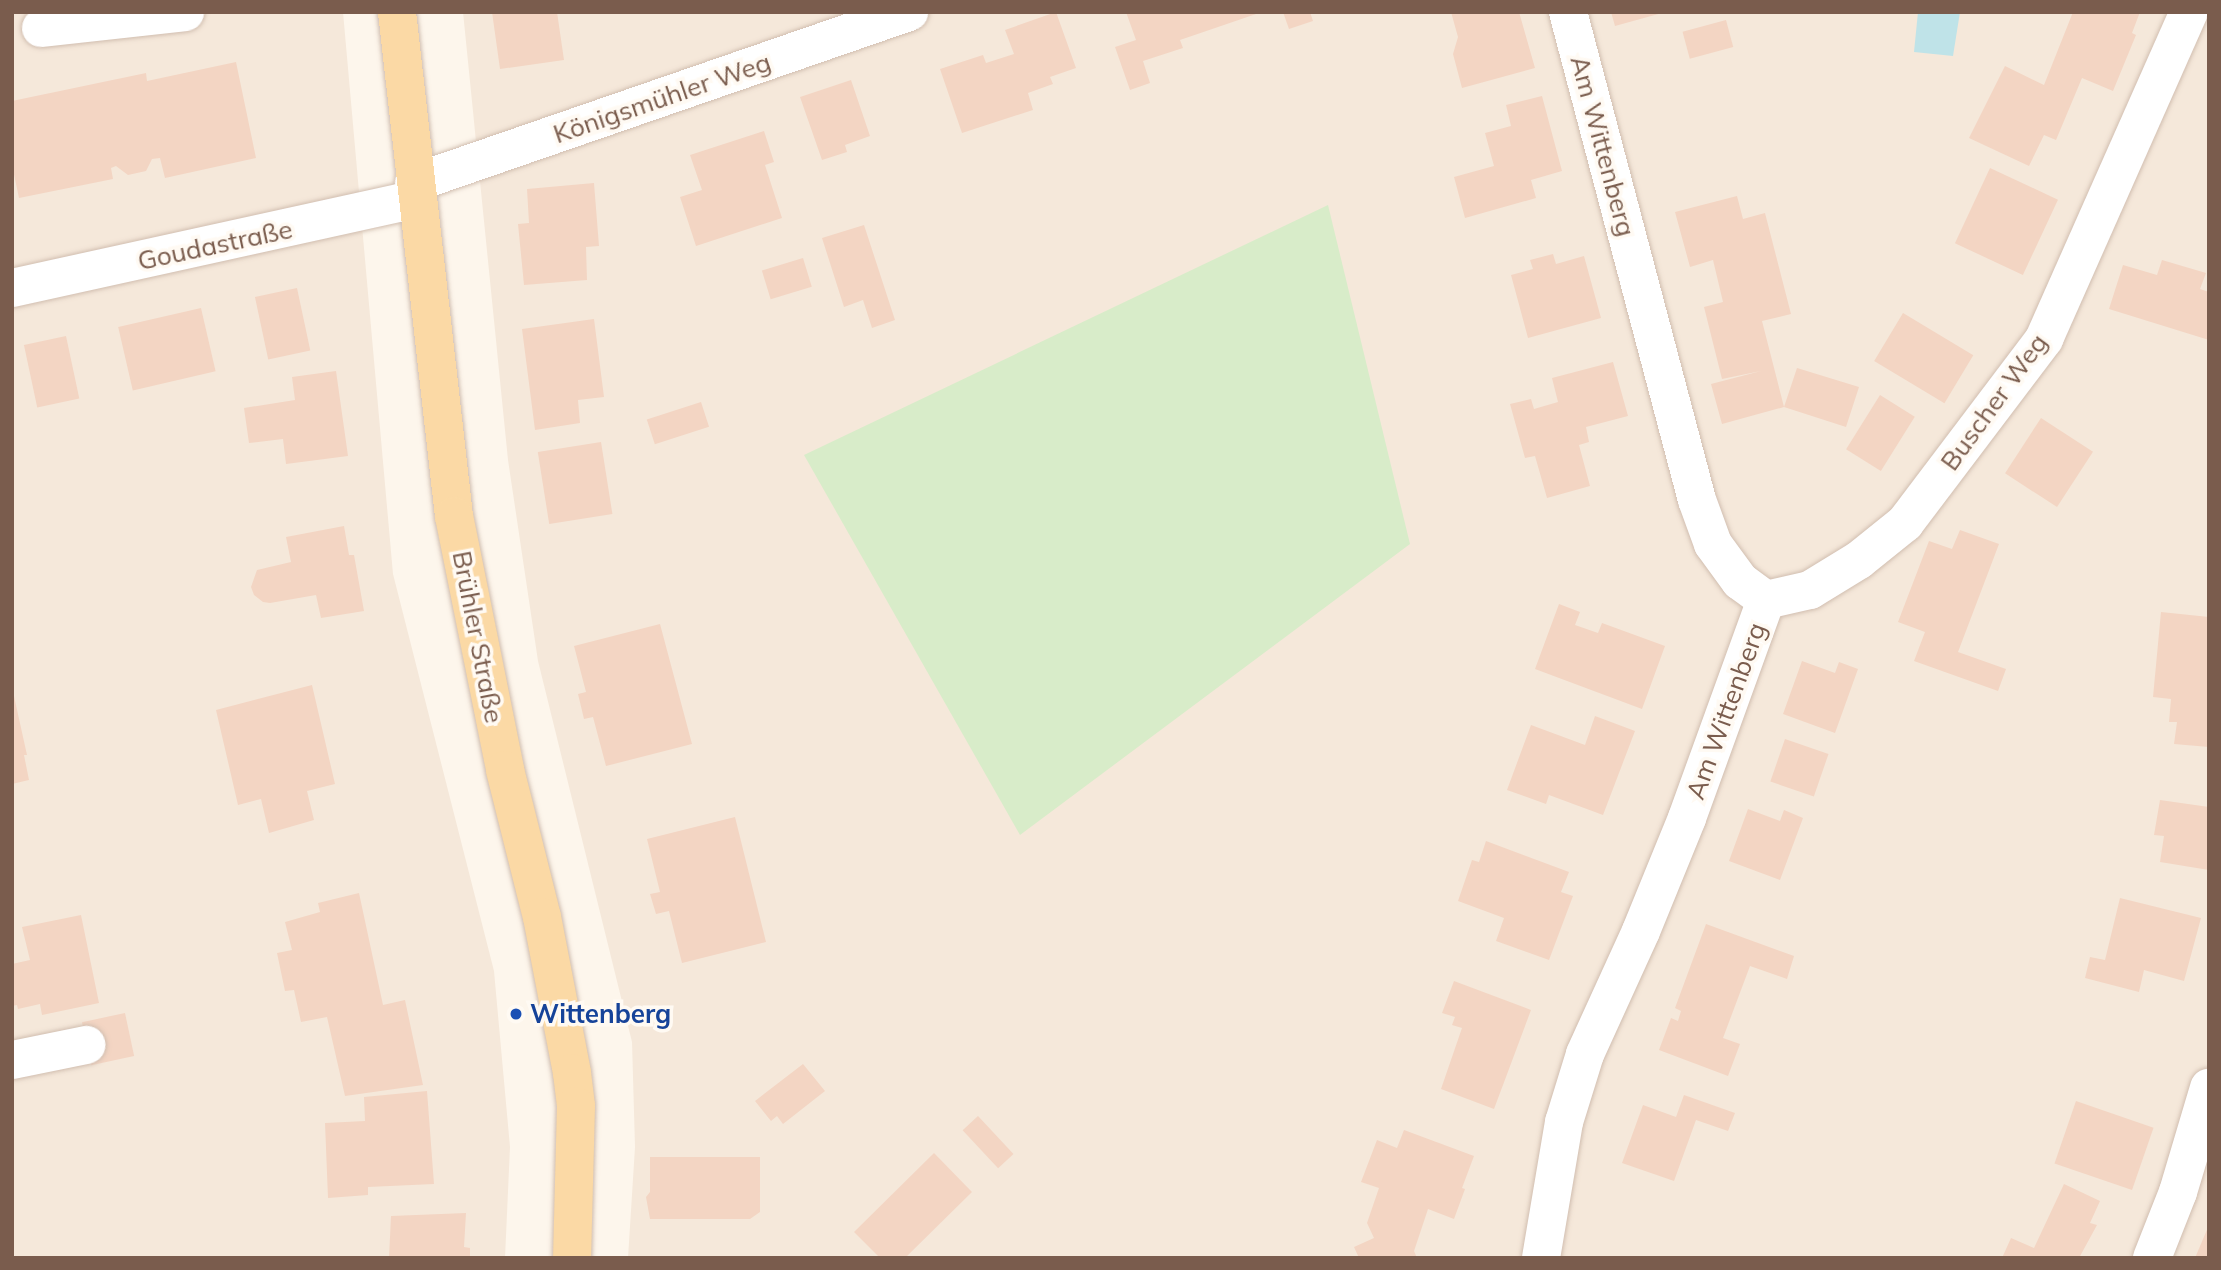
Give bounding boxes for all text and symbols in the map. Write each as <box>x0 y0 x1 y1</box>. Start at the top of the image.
street label: Königsmühler Weg <box>549 46 775 150</box>
street label: Am Wittenberg <box>1564 52 1642 240</box>
street label: Goudastraße <box>135 213 295 277</box>
street label: Buscher Weg <box>1934 328 2054 476</box>
street label: Brühler Straße <box>446 548 510 726</box>
street label: Am Wittenberg <box>1680 618 1772 804</box>
place label: Wittenberg <box>530 998 671 1030</box>
marker: Wittenberg <box>508 1006 524 1022</box>

